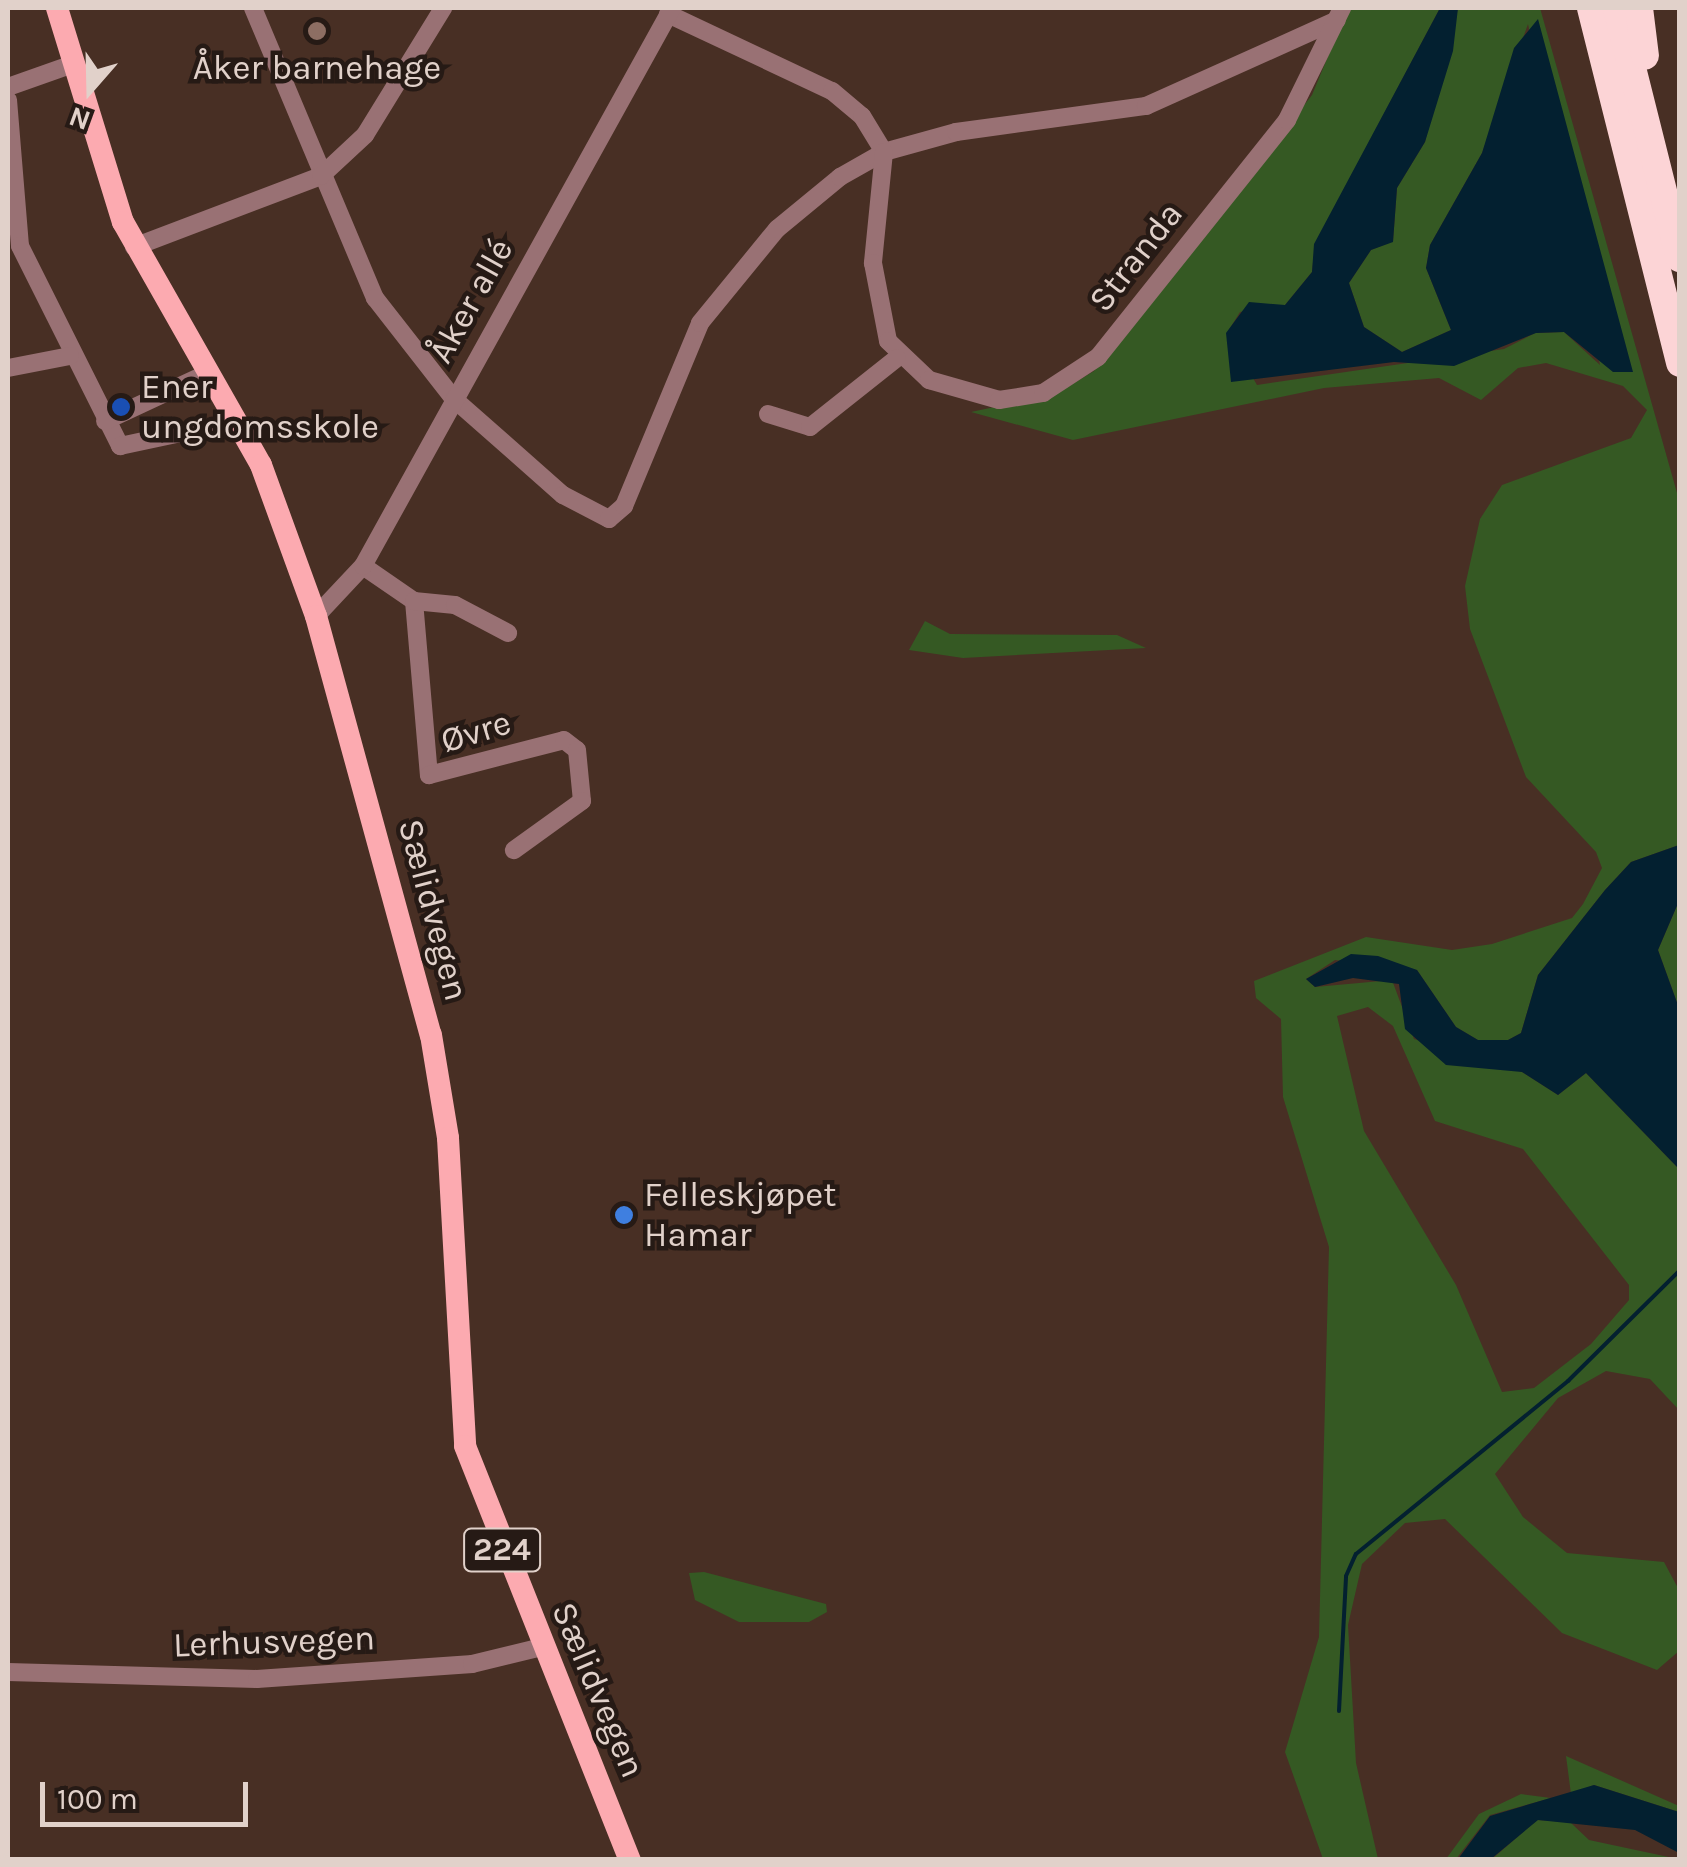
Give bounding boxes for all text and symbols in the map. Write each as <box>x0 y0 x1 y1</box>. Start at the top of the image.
marker: Åker barnehage <box>306 20 328 42</box>
north arrow <box>40 40 140 140</box>
place label: Åker barnehage <box>193 47 441 89</box>
text: N <box>64 100 95 138</box>
street label: Stranda <box>1080 194 1192 320</box>
street label: Åker allé <box>420 232 522 370</box>
place label: Ener ungdomsskole <box>141 366 379 448</box>
marker: Ener ungdomsskole <box>110 396 132 418</box>
street label: Øvre <box>436 702 516 762</box>
street label: Sælidvegen <box>389 815 477 1005</box>
place label: Felleskjøpet Hamar <box>644 1174 836 1256</box>
marker: Felleskjøpet Hamar <box>613 1204 635 1226</box>
road number: 224 <box>462 1523 542 1577</box>
street label: Sælidvegen <box>542 1596 654 1784</box>
street label: Lerhusvegen <box>172 1617 376 1667</box>
scale bar <box>45 1762 252 1824</box>
text: 100 m <box>57 1781 138 1817</box>

